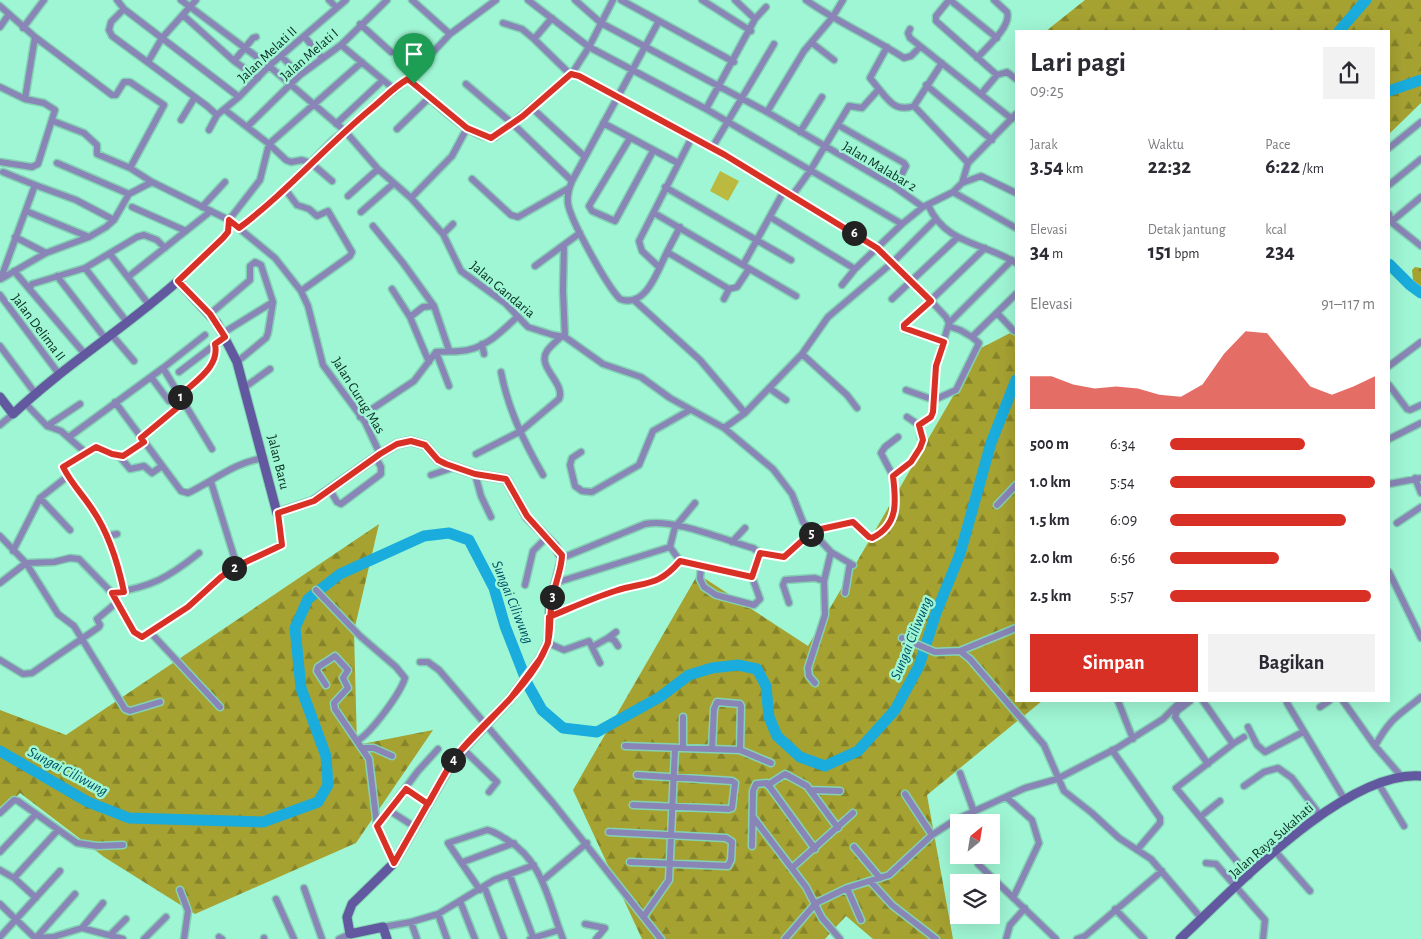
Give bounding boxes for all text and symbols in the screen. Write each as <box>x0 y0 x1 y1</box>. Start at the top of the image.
street label: Jalan Melati II <box>236 24 300 85</box>
street label: Jalan Melati I <box>278 26 341 83</box>
pin <box>393 33 435 84</box>
icon: arrive <box>400 40 428 68</box>
button: share <box>1323 47 1375 99</box>
text: Lari pagi <box>1030 49 1126 77</box>
text: 09:25 <box>1030 83 1064 99</box>
text: Jarak <box>1030 138 1058 152</box>
text: Waktu <box>1148 138 1184 152</box>
text: Pace <box>1265 138 1291 152</box>
street label: Jalan Malabar 2 <box>840 139 919 194</box>
text: 3.54 <box>1030 156 1064 177</box>
text: 22:32 <box>1148 156 1191 177</box>
text: 6:22 <box>1265 156 1300 177</box>
text: km <box>1064 162 1083 176</box>
text: /km <box>1300 162 1324 176</box>
pin: 6 <box>842 220 866 246</box>
text: Elevasi <box>1030 223 1067 237</box>
text: Detak jantung <box>1148 223 1226 237</box>
text: kcal <box>1265 223 1287 237</box>
text: 6 <box>851 226 858 240</box>
text: 34 <box>1030 241 1050 262</box>
text: 151 <box>1148 241 1172 262</box>
text: 234 <box>1265 241 1295 262</box>
text: m <box>1050 247 1063 261</box>
text: bpm <box>1172 247 1200 261</box>
street label: Jalan Gandaria <box>467 259 538 321</box>
street label: Jalan Delima II <box>9 292 68 364</box>
text: Elevasi <box>1030 296 1073 312</box>
text: 91–117 m <box>1321 296 1375 312</box>
street label: Jalan Curug Mas <box>329 355 387 436</box>
pin: 1 <box>168 384 192 410</box>
text: 1 <box>178 390 183 404</box>
street label: Jalan Baru <box>265 434 292 491</box>
text: 500 m <box>1030 436 1069 452</box>
text: 6:34 <box>1110 436 1135 452</box>
text: 1.0 km <box>1030 474 1071 490</box>
text: 5:54 <box>1110 474 1135 490</box>
text: 1.5 km <box>1030 512 1070 528</box>
text: 6:09 <box>1110 512 1137 528</box>
pin: 5 <box>798 522 824 546</box>
text: 5 <box>808 527 815 541</box>
text: 2.0 km <box>1030 550 1073 566</box>
text: 6:56 <box>1110 550 1135 566</box>
pin: 2 <box>222 556 246 580</box>
water label: Sungai Ciliwung <box>489 559 536 646</box>
text: 2 <box>231 561 238 575</box>
pin: 3 <box>540 584 564 610</box>
text: 2.5 km <box>1030 588 1071 604</box>
text: 5:57 <box>1110 588 1134 604</box>
text: 3 <box>549 590 556 604</box>
water label: Sungai Ciliwung <box>888 595 935 682</box>
button: Simpan <box>1030 634 1198 692</box>
button: Bagikan <box>1208 634 1375 692</box>
water label: Sungai Ciliwung <box>25 744 110 799</box>
pin: 4 <box>440 748 466 772</box>
text: 4 <box>450 753 457 767</box>
street label: Jalan Raya Sukahati <box>1227 801 1316 881</box>
north arrow <box>950 814 1000 864</box>
map controls <box>950 814 1000 924</box>
button: layers <box>950 874 1000 924</box>

